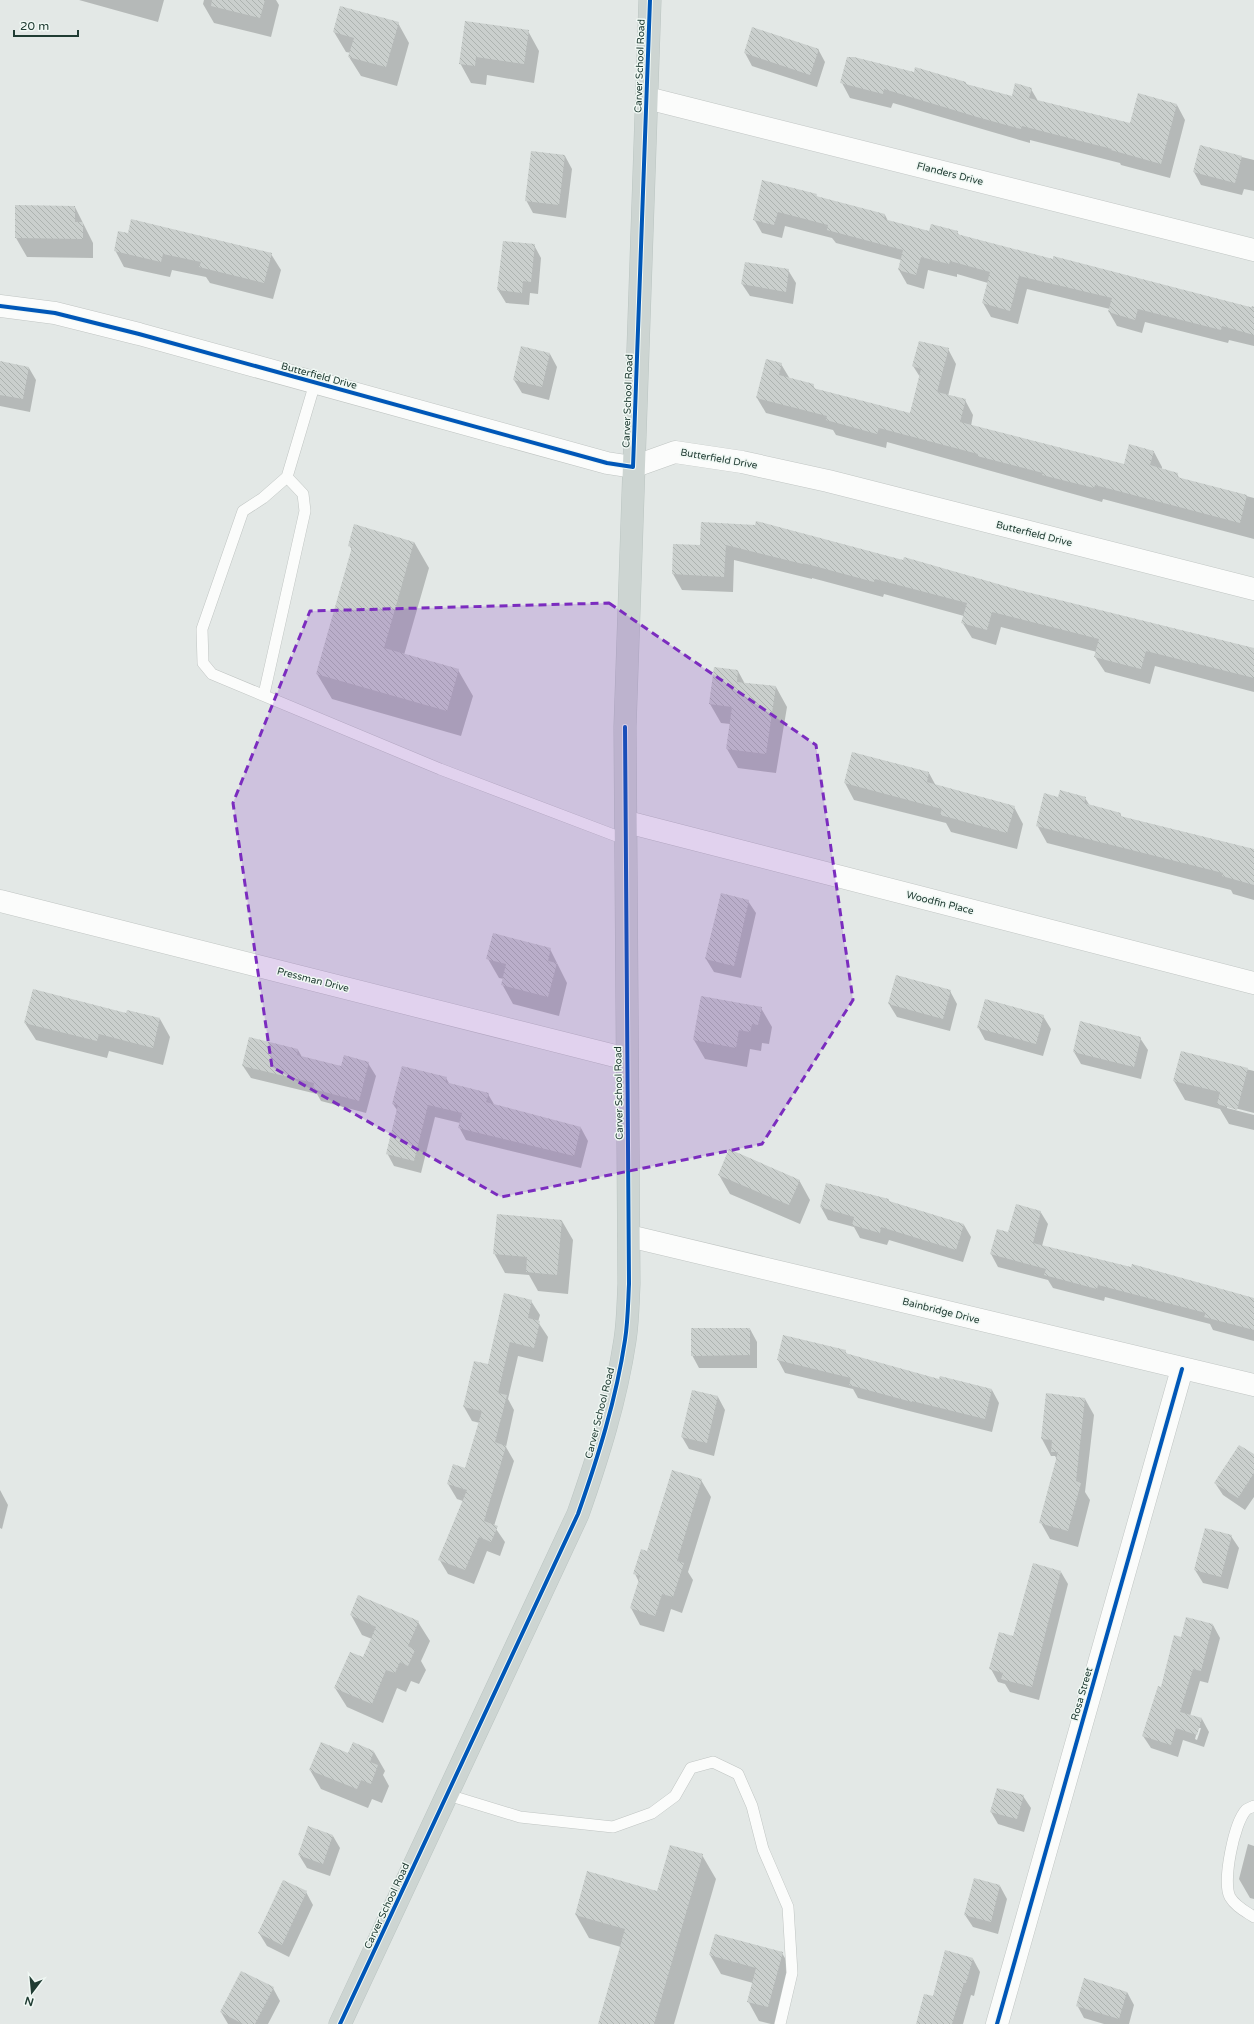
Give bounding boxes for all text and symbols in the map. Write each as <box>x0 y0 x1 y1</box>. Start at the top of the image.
scale bar <box>14 12 78 38</box>
text: 20 m <box>20 19 49 33</box>
street label: Carver School Road <box>632 19 648 113</box>
street label: Flanders Drive <box>916 160 985 188</box>
street label: Carver School Road <box>620 354 636 448</box>
street label: Butterfield Drive <box>280 360 359 392</box>
street label: Butterfield Drive <box>680 446 759 472</box>
street label: Butterfield Drive <box>995 519 1074 549</box>
street label: Woodfin Place <box>905 889 975 917</box>
street label: Pressman Drive <box>276 965 351 995</box>
street label: Carver School Road <box>612 1046 626 1140</box>
street label: Bainbridge Drive <box>901 1296 981 1326</box>
street label: Carver School Road <box>583 1366 617 1460</box>
street label: Rosa Street <box>1069 1666 1095 1722</box>
street label: Carver School Road <box>362 1861 412 1951</box>
north arrow <box>12 1972 52 2012</box>
text: N <box>23 1994 35 2009</box>

